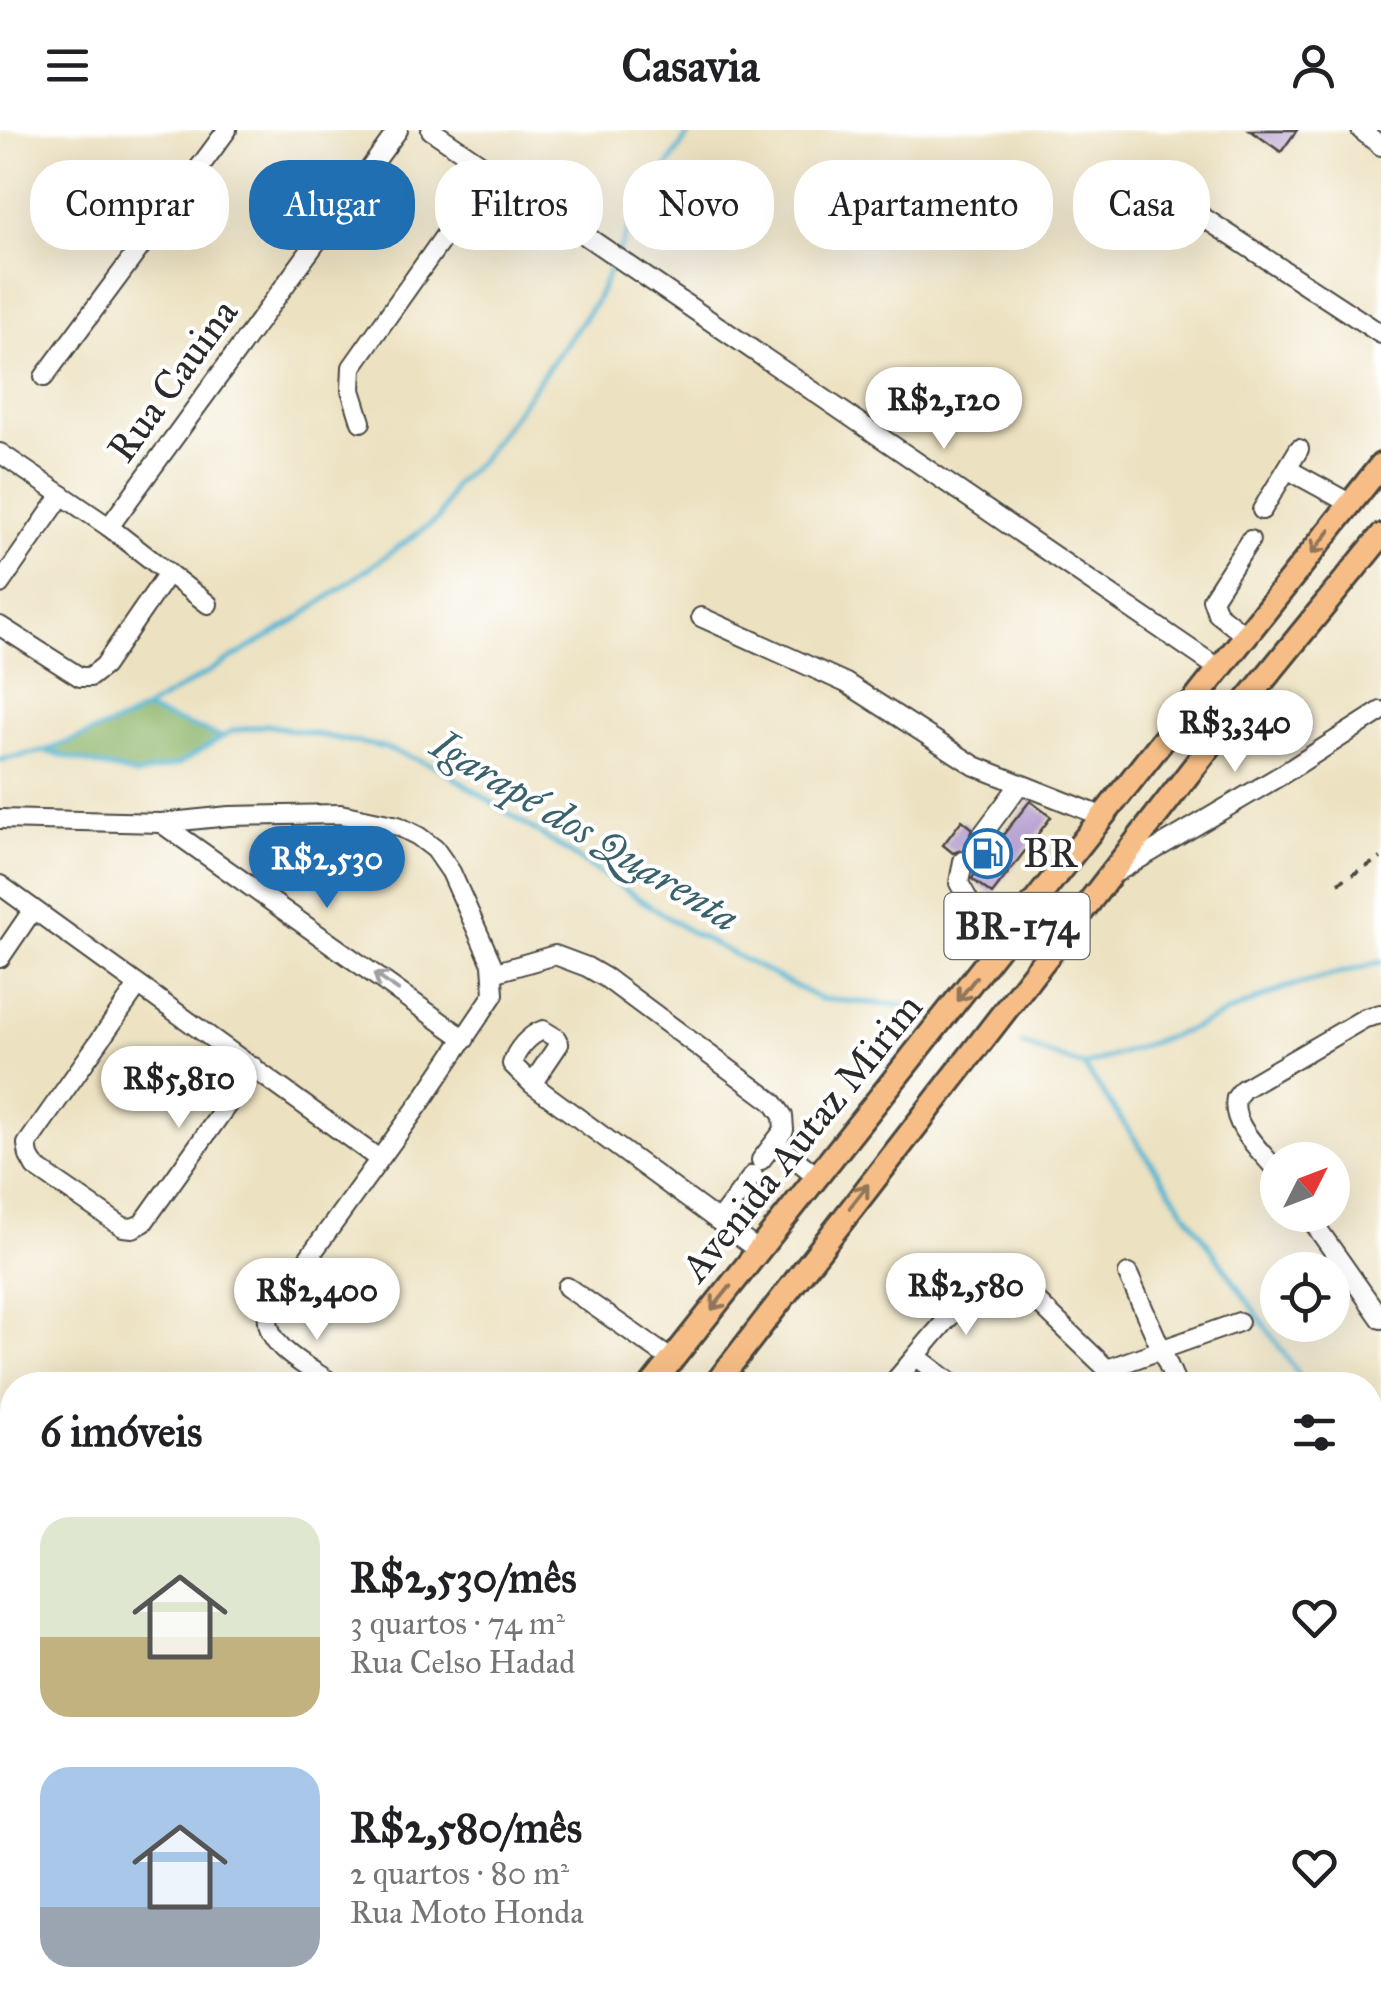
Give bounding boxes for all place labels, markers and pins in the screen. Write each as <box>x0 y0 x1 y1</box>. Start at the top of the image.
pin: R$2,120 <box>852 367 1036 452</box>
pin: R$3,340 <box>1143 690 1327 775</box>
pin: R$2,530 <box>235 826 419 911</box>
fuel station icon: BR <box>962 827 1014 879</box>
place label: BR <box>1023 829 1078 878</box>
pin: R$5,810 <box>87 1046 271 1131</box>
pin: R$2,580 <box>874 1253 1058 1338</box>
pin: R$2,400 <box>225 1258 409 1343</box>

